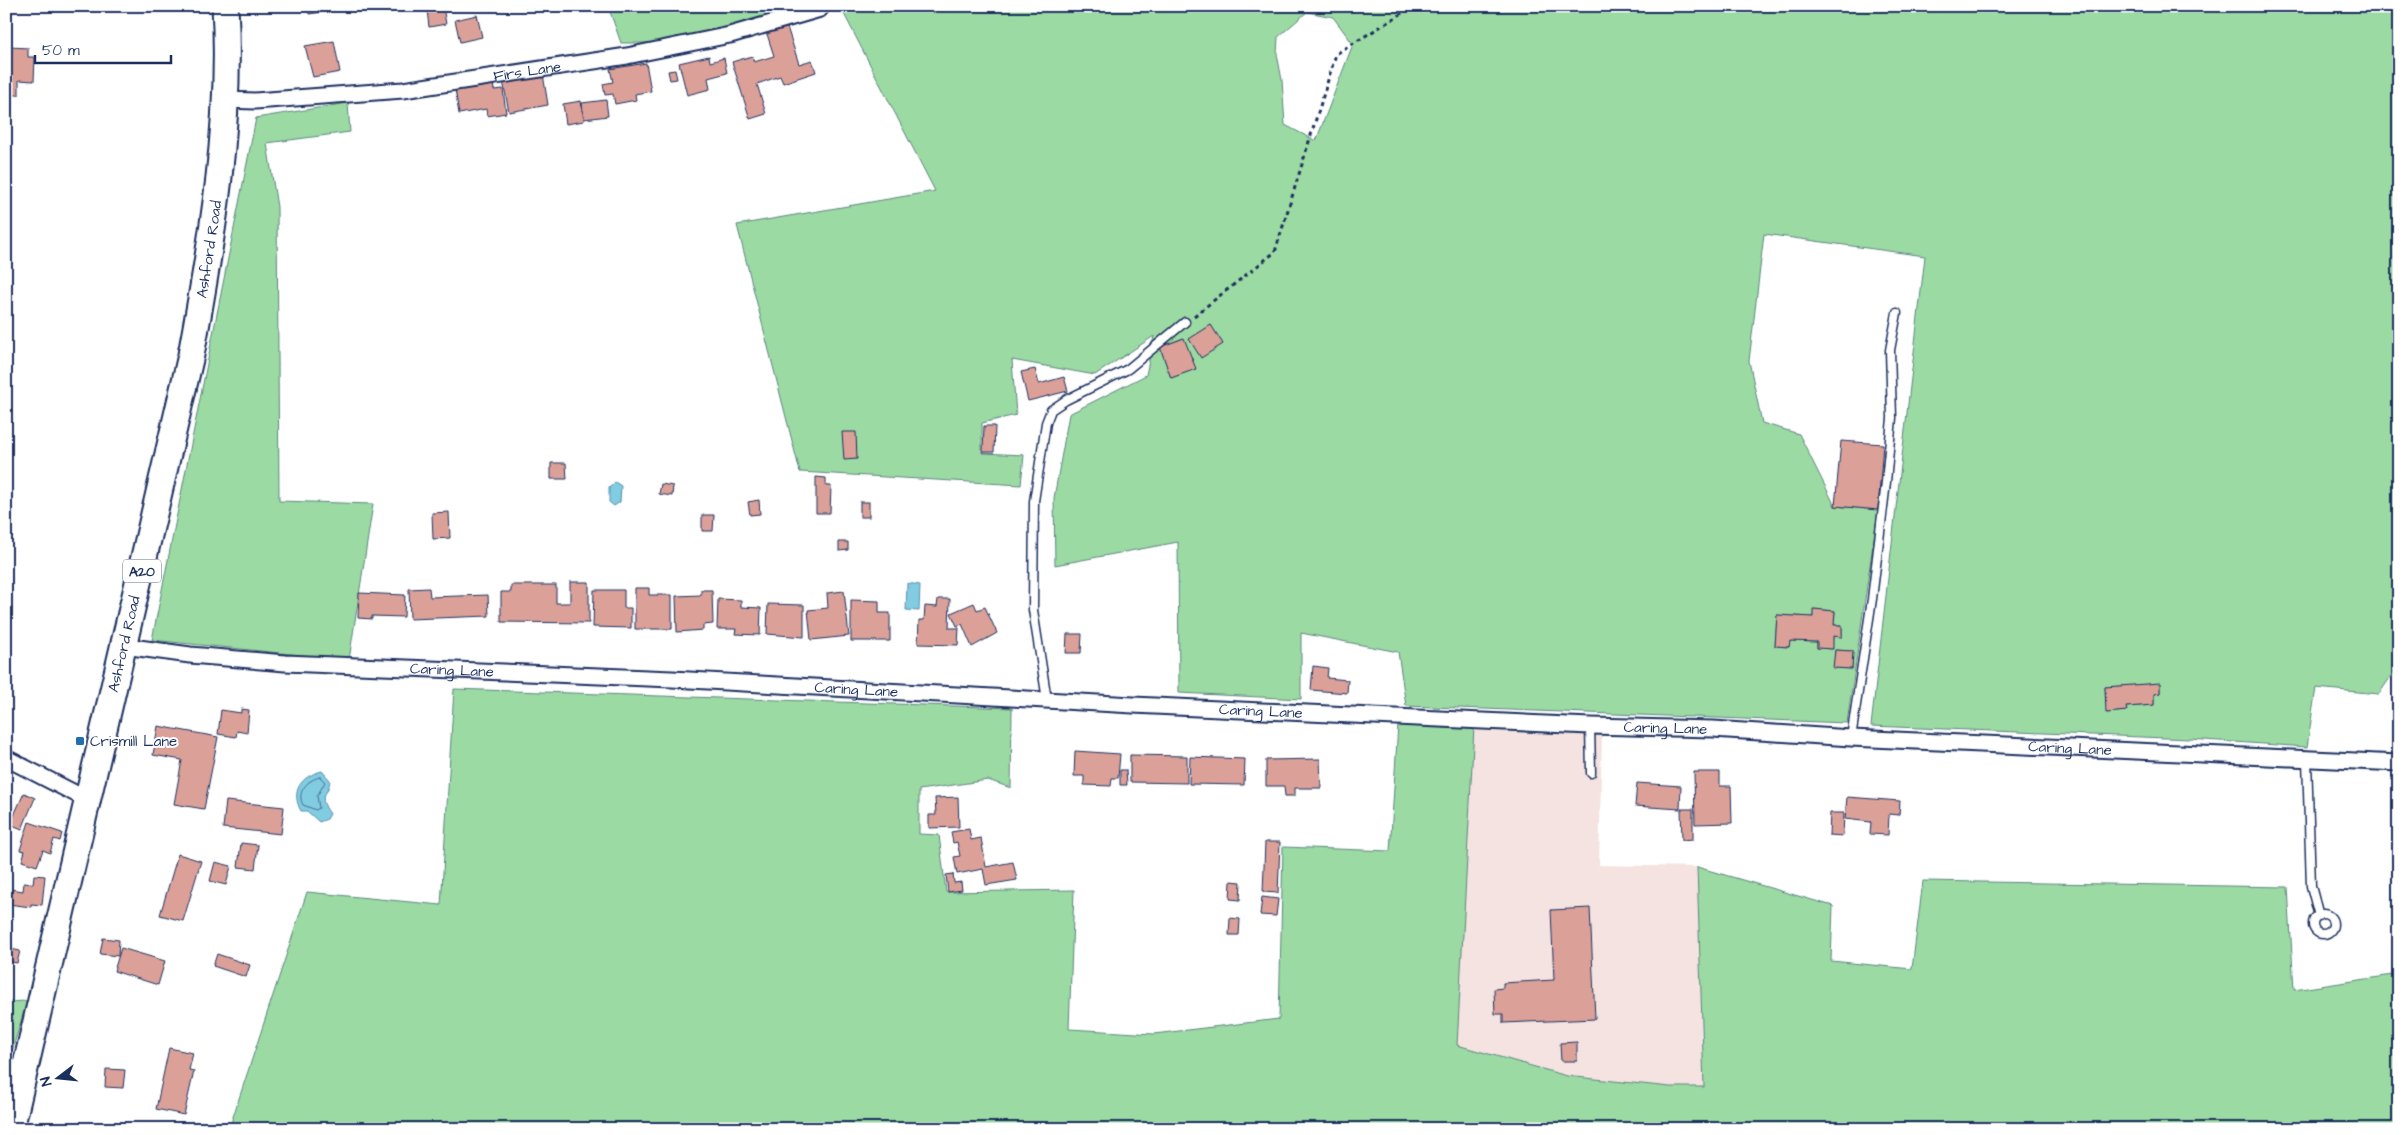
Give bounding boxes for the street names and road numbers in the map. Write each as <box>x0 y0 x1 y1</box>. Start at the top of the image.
street label: Firs Lane <box>492 56 562 87</box>
street label: Ashford Road <box>191 199 227 300</box>
road number: A20 <box>123 560 161 582</box>
street label: Ashford Road <box>103 593 146 694</box>
street label: Caring Lane <box>410 658 494 683</box>
street label: Caring Lane <box>814 677 899 703</box>
street label: Caring Lane <box>1219 699 1303 724</box>
street label: Caring Lane <box>1623 717 1708 740</box>
street label: Caring Lane <box>2028 736 2112 761</box>

